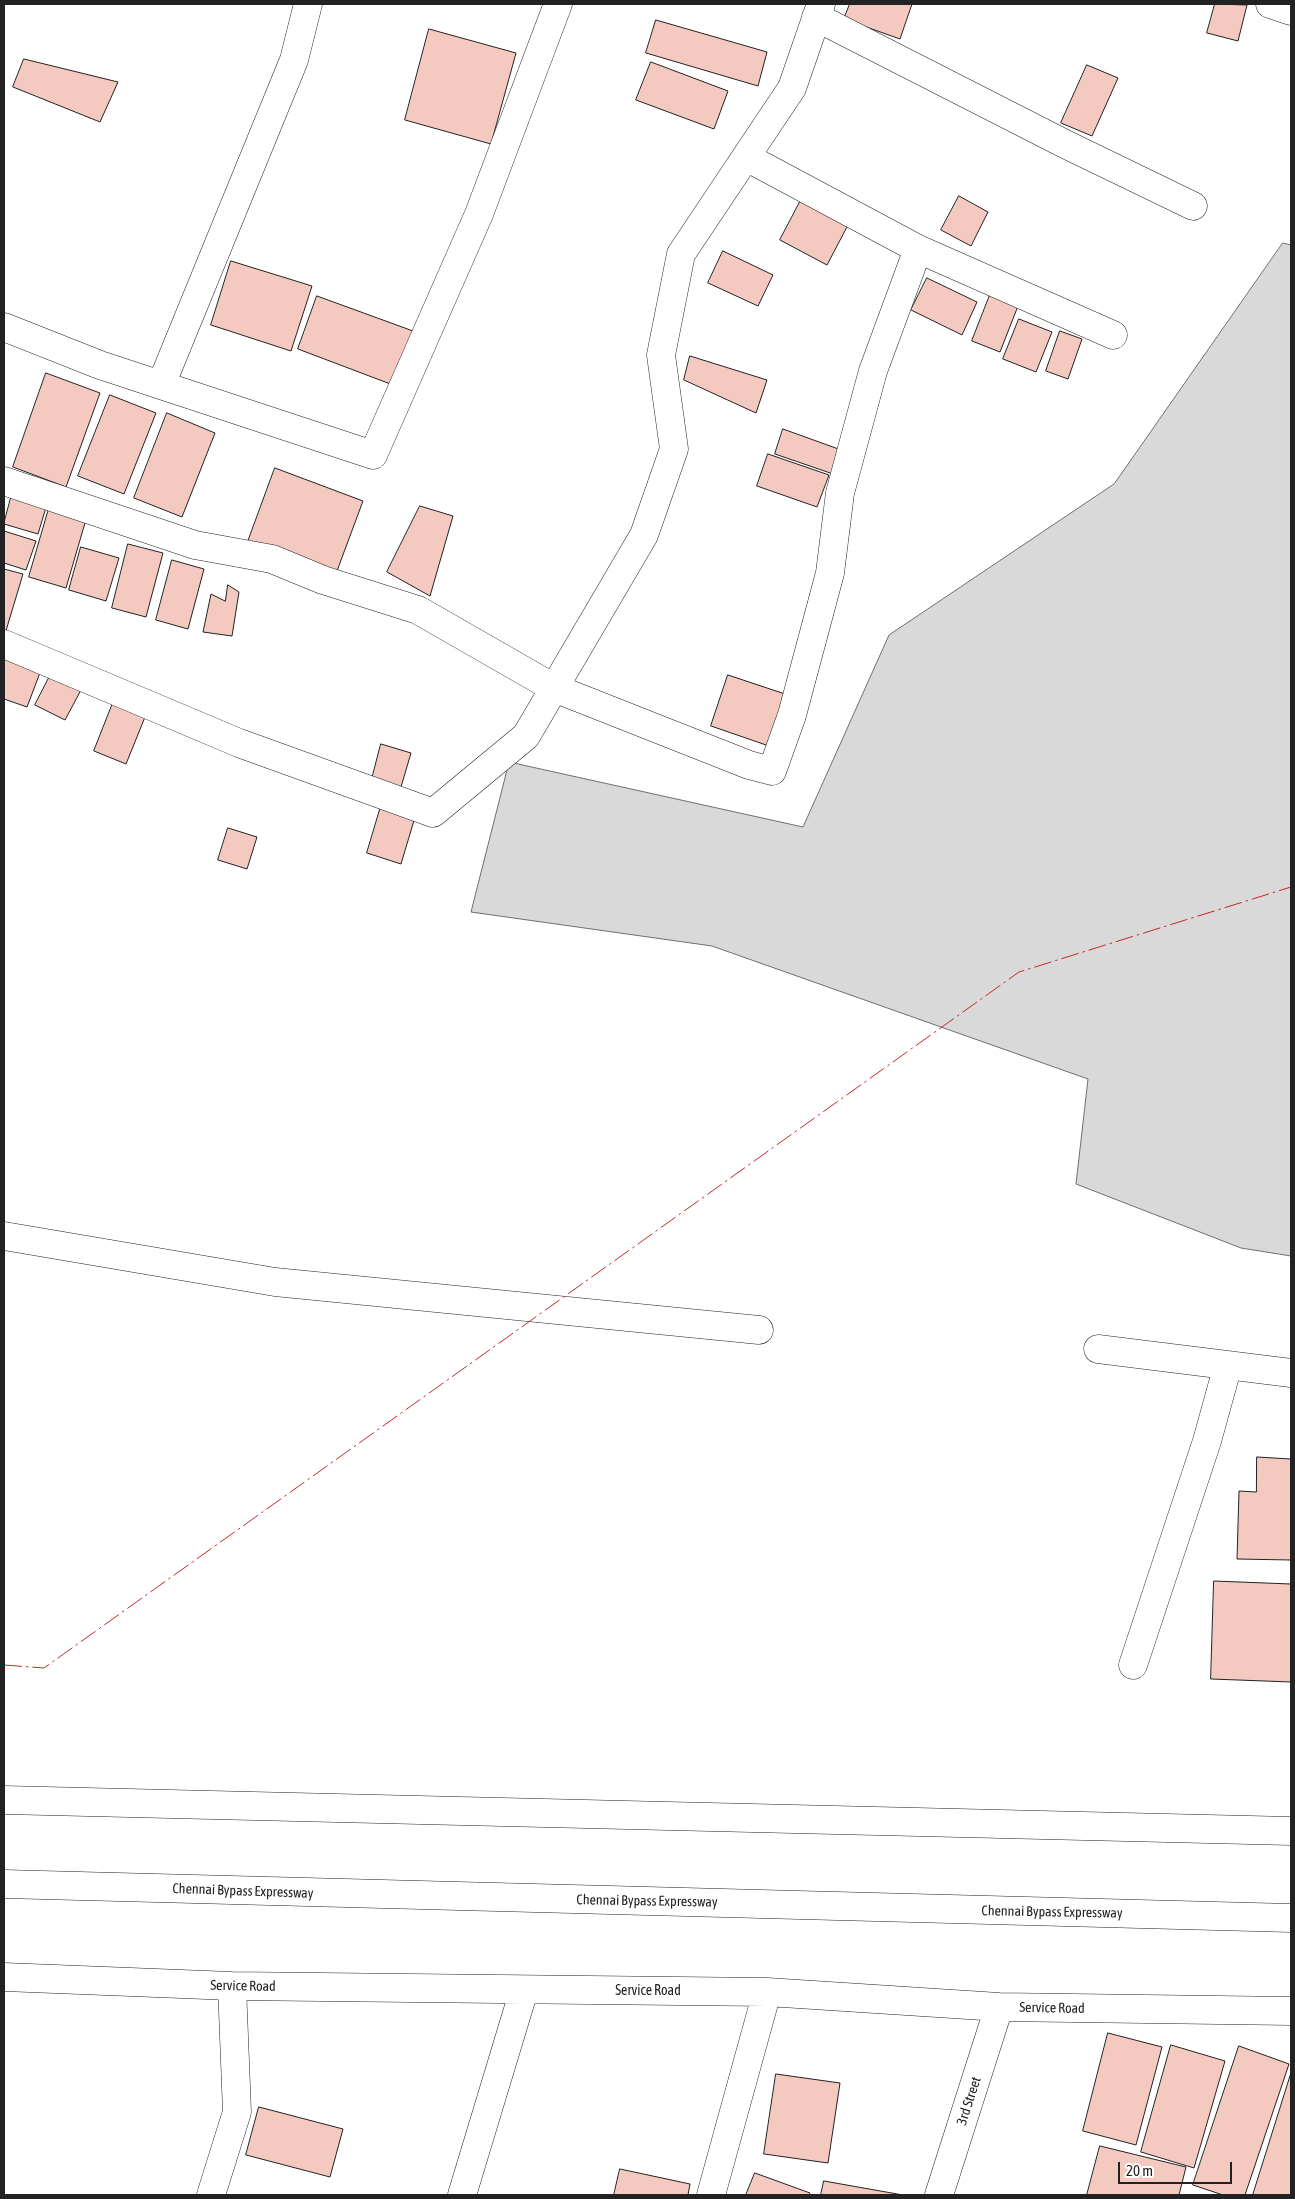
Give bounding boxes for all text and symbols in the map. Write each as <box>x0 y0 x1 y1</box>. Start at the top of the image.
street label: Chennai Bypass Expressway <box>172 1880 314 1902</box>
street label: Chennai Bypass Expressway <box>576 1891 718 1911</box>
street label: Chennai Bypass Expressway <box>981 1902 1123 1922</box>
street label: Service Road <box>210 1977 276 1995</box>
street label: Service Road <box>615 1983 681 1999</box>
street label: Service Road <box>1019 1999 1085 2017</box>
street label: 3rd Street <box>953 2075 985 2127</box>
scale bar <box>1120 2152 1234 2184</box>
text: 20 m <box>1126 2162 1153 2179</box>

